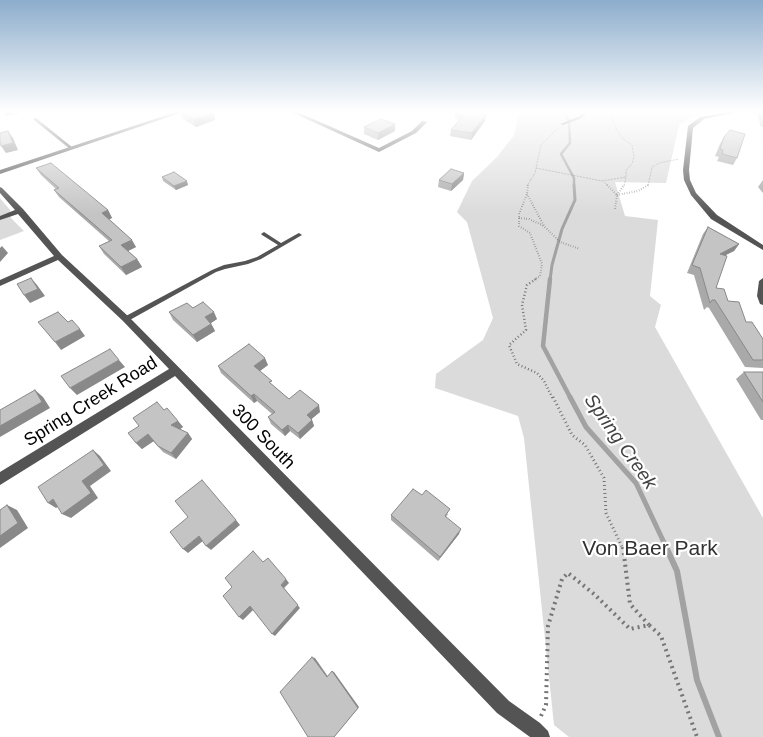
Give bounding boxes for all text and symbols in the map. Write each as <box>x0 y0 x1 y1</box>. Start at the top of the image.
street label: Spring Creek Road <box>20 352 162 452</box>
water label: Spring Creek <box>579 390 661 494</box>
street label: 300 South <box>227 400 299 474</box>
park label: Von Baer Park <box>582 536 718 562</box>

